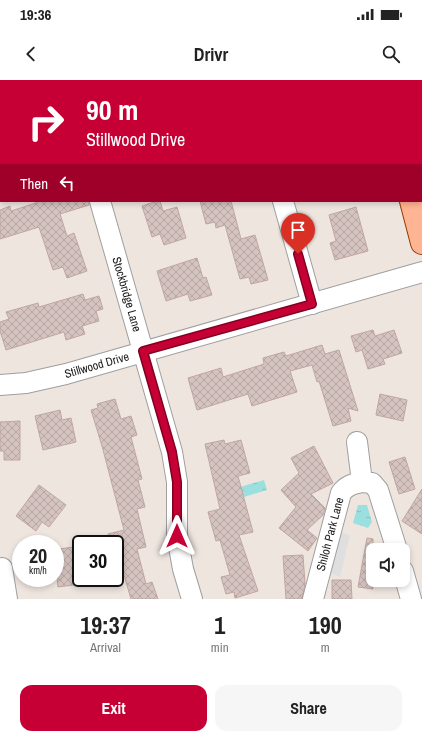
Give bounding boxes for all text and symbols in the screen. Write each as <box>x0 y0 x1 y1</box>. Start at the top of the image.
text: 19:36 <box>20 4 51 25</box>
text: Drivr <box>194 42 228 67</box>
icon: back <box>20 43 42 65</box>
icon: search <box>380 43 402 65</box>
text: 90 m <box>86 91 138 129</box>
icon: right <box>20 96 72 148</box>
text: Stillwood Drive <box>86 127 185 152</box>
icon: left <box>56 172 78 194</box>
text: Then <box>20 173 48 194</box>
pin <box>281 213 315 254</box>
icon: arrive <box>287 219 309 241</box>
street label: Stockbridge Lane <box>108 255 145 334</box>
street label: Stillwood Drive <box>63 348 131 382</box>
street label: Shiloh Park Lane <box>313 496 348 573</box>
position arrow <box>156 515 198 557</box>
speed limit sign: 30 <box>72 535 124 587</box>
text: 20 <box>29 542 47 569</box>
map controls <box>366 543 410 587</box>
button: sound <box>366 543 410 587</box>
text: km/h <box>29 564 47 577</box>
text: 19:37 <box>80 609 131 641</box>
text: 1 <box>214 609 225 641</box>
text: 190 <box>309 609 342 641</box>
text: Arrival <box>90 639 121 656</box>
text: min <box>211 639 229 656</box>
text: m <box>321 639 330 656</box>
button: Exit <box>20 685 207 731</box>
button: Share <box>215 685 402 731</box>

